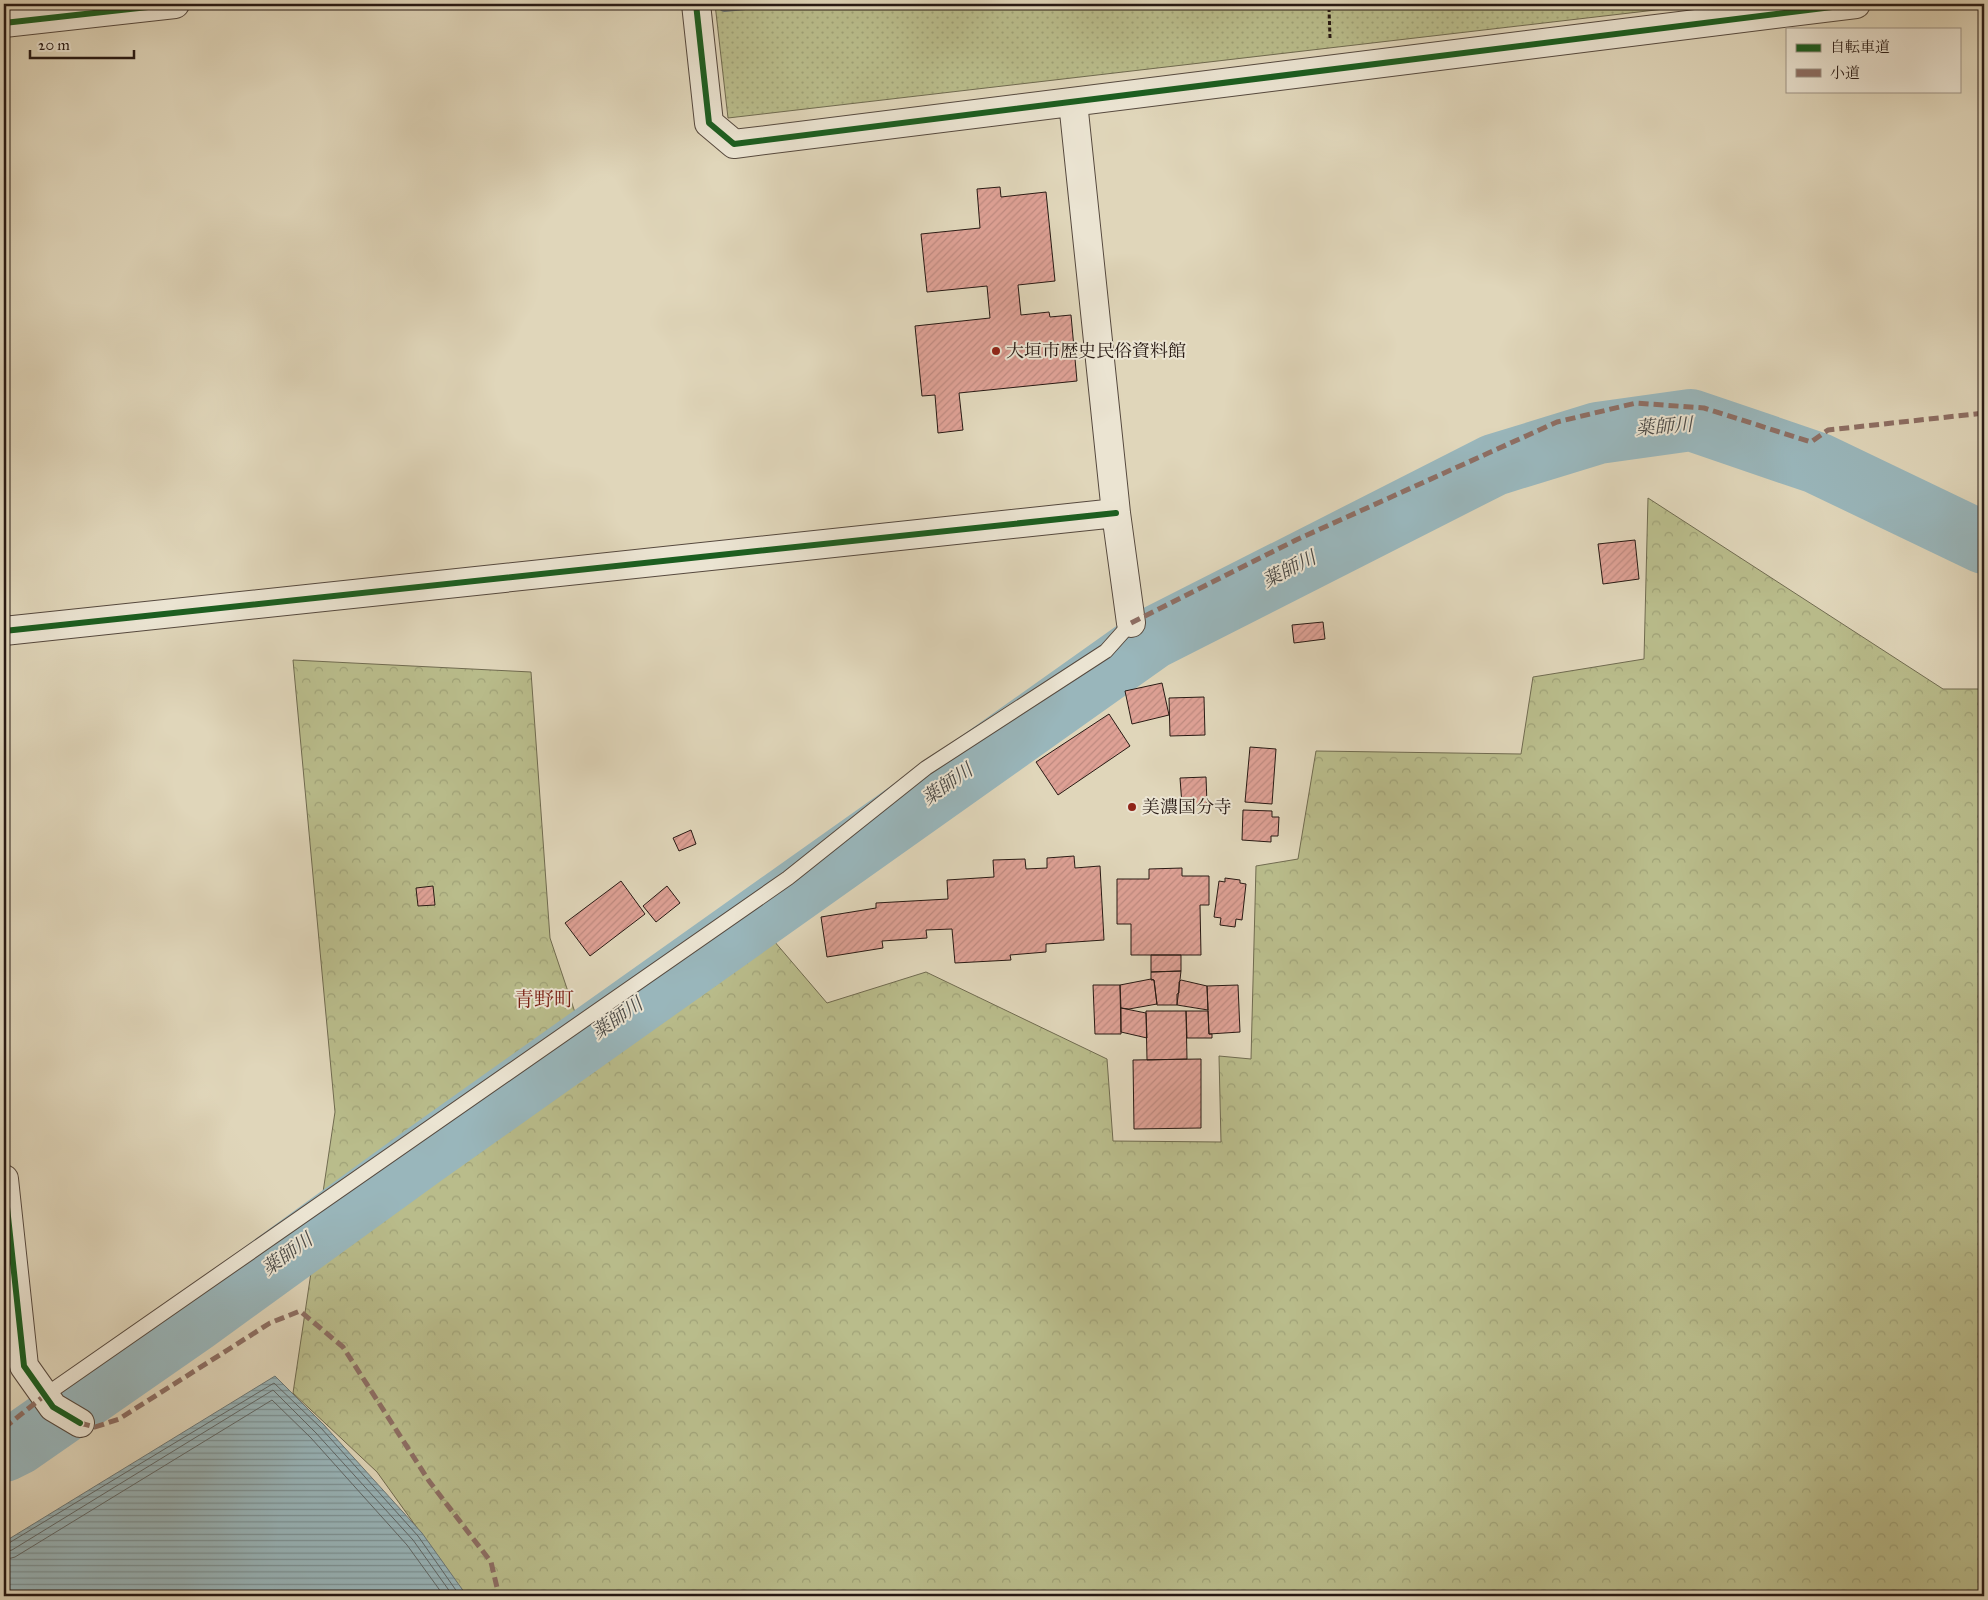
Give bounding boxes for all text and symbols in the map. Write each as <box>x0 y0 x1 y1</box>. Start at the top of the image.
scale bar <box>30 28 134 60</box>
legend <box>1786 28 1960 92</box>
text: 20 m <box>38 36 70 54</box>
text: 自転車道 <box>1830 38 1890 56</box>
text: 小道 <box>1830 64 1860 82</box>
place label: 大垣市歴史民俗資料館 <box>1006 340 1186 362</box>
marker: 大垣市歴史民俗資料館 <box>990 345 1002 357</box>
water label: 薬師川 <box>1635 412 1695 439</box>
water label: 薬師川 <box>1258 545 1321 592</box>
water label: 薬師川 <box>917 757 979 810</box>
place label: 美濃国分寺 <box>1142 796 1232 818</box>
marker: 美濃国分寺 <box>1126 801 1138 813</box>
district label: 青野町 <box>514 987 574 1011</box>
water label: 薬師川 <box>587 991 649 1044</box>
water label: 薬師川 <box>257 1227 318 1280</box>

